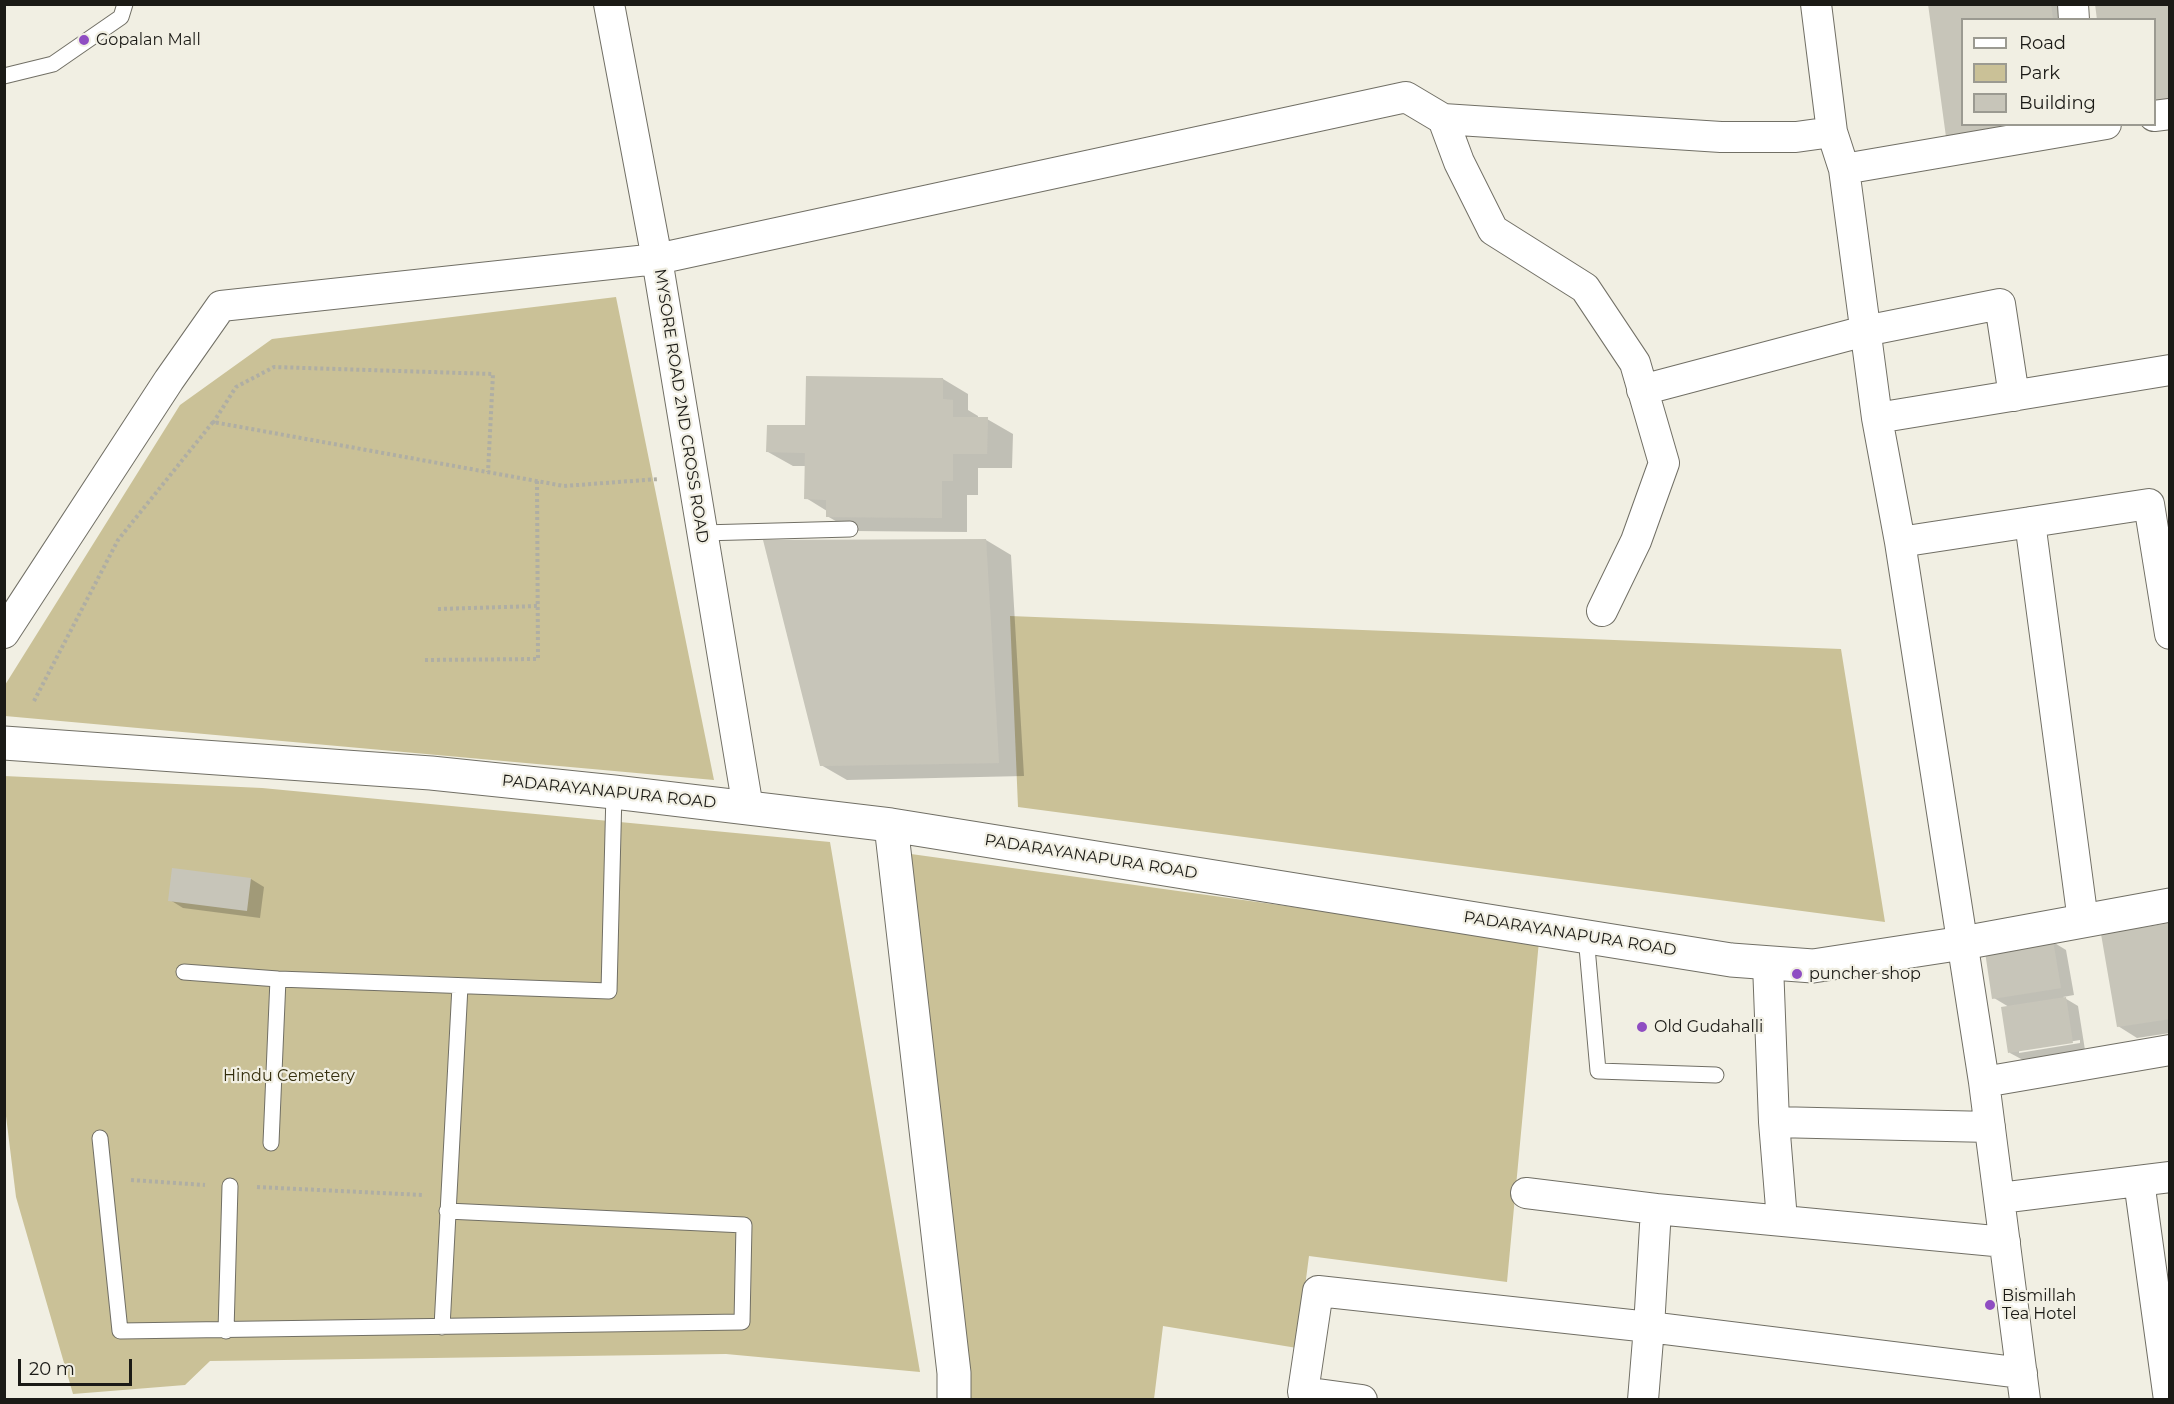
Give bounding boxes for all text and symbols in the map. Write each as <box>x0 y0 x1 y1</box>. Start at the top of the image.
legend <box>1961 18 2156 126</box>
place label: Gopalan Mall <box>96 30 201 50</box>
text: Road <box>2019 32 2066 54</box>
marker: Gopalan Mall <box>77 33 91 47</box>
text: Park <box>2019 62 2060 84</box>
text: Building <box>2019 92 2096 114</box>
street label: MYSORE ROAD 2ND CROSS ROAD <box>650 267 712 545</box>
street label: PADARAYANAPURA ROAD <box>501 771 717 813</box>
street label: PADARAYANAPURA ROAD <box>983 831 1199 883</box>
street label: PADARAYANAPURA ROAD <box>1462 908 1678 960</box>
place label: puncher shop <box>1809 964 1921 984</box>
marker: puncher shop <box>1790 967 1804 981</box>
place label: Old Gudahalli <box>1654 1017 1763 1037</box>
marker: Old Gudahalli <box>1635 1020 1649 1034</box>
park label: Hindu Cemetery <box>223 1066 355 1086</box>
place label: Bismillah Tea Hotel <box>2002 1286 2077 1324</box>
marker: Bismillah Tea Hotel <box>1983 1298 1997 1312</box>
scale bar <box>21 1347 135 1385</box>
text: 20 m <box>29 1358 75 1380</box>

